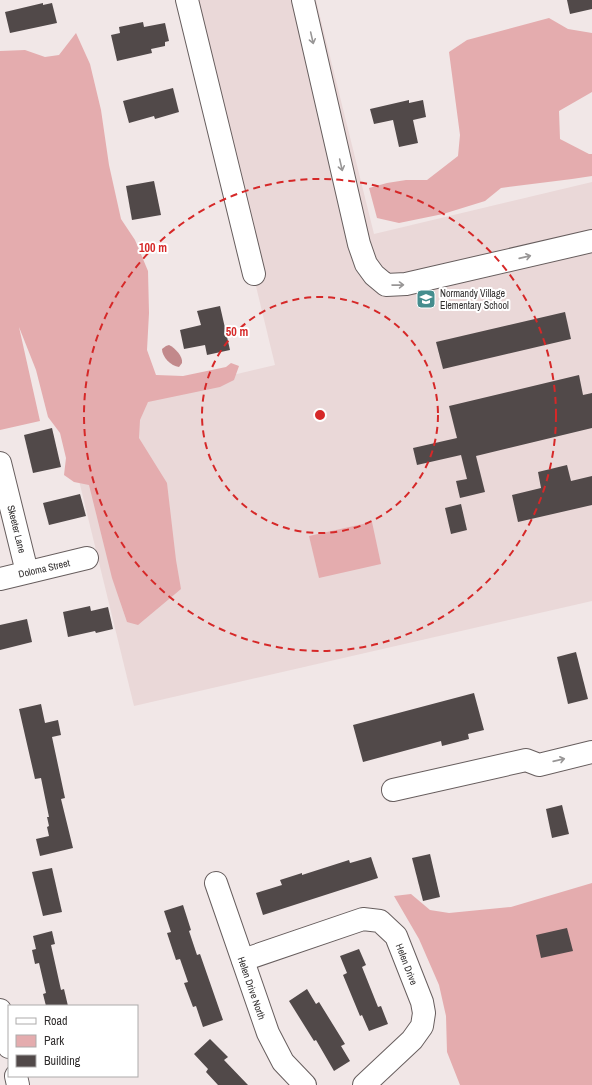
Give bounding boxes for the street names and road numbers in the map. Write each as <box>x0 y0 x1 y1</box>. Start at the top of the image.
street label: Skeeter Lane <box>4 504 29 555</box>
street label: Doloma Street <box>17 556 72 581</box>
street label: Helen Drive <box>393 942 421 987</box>
street label: Helen Drive North <box>235 955 268 1021</box>

